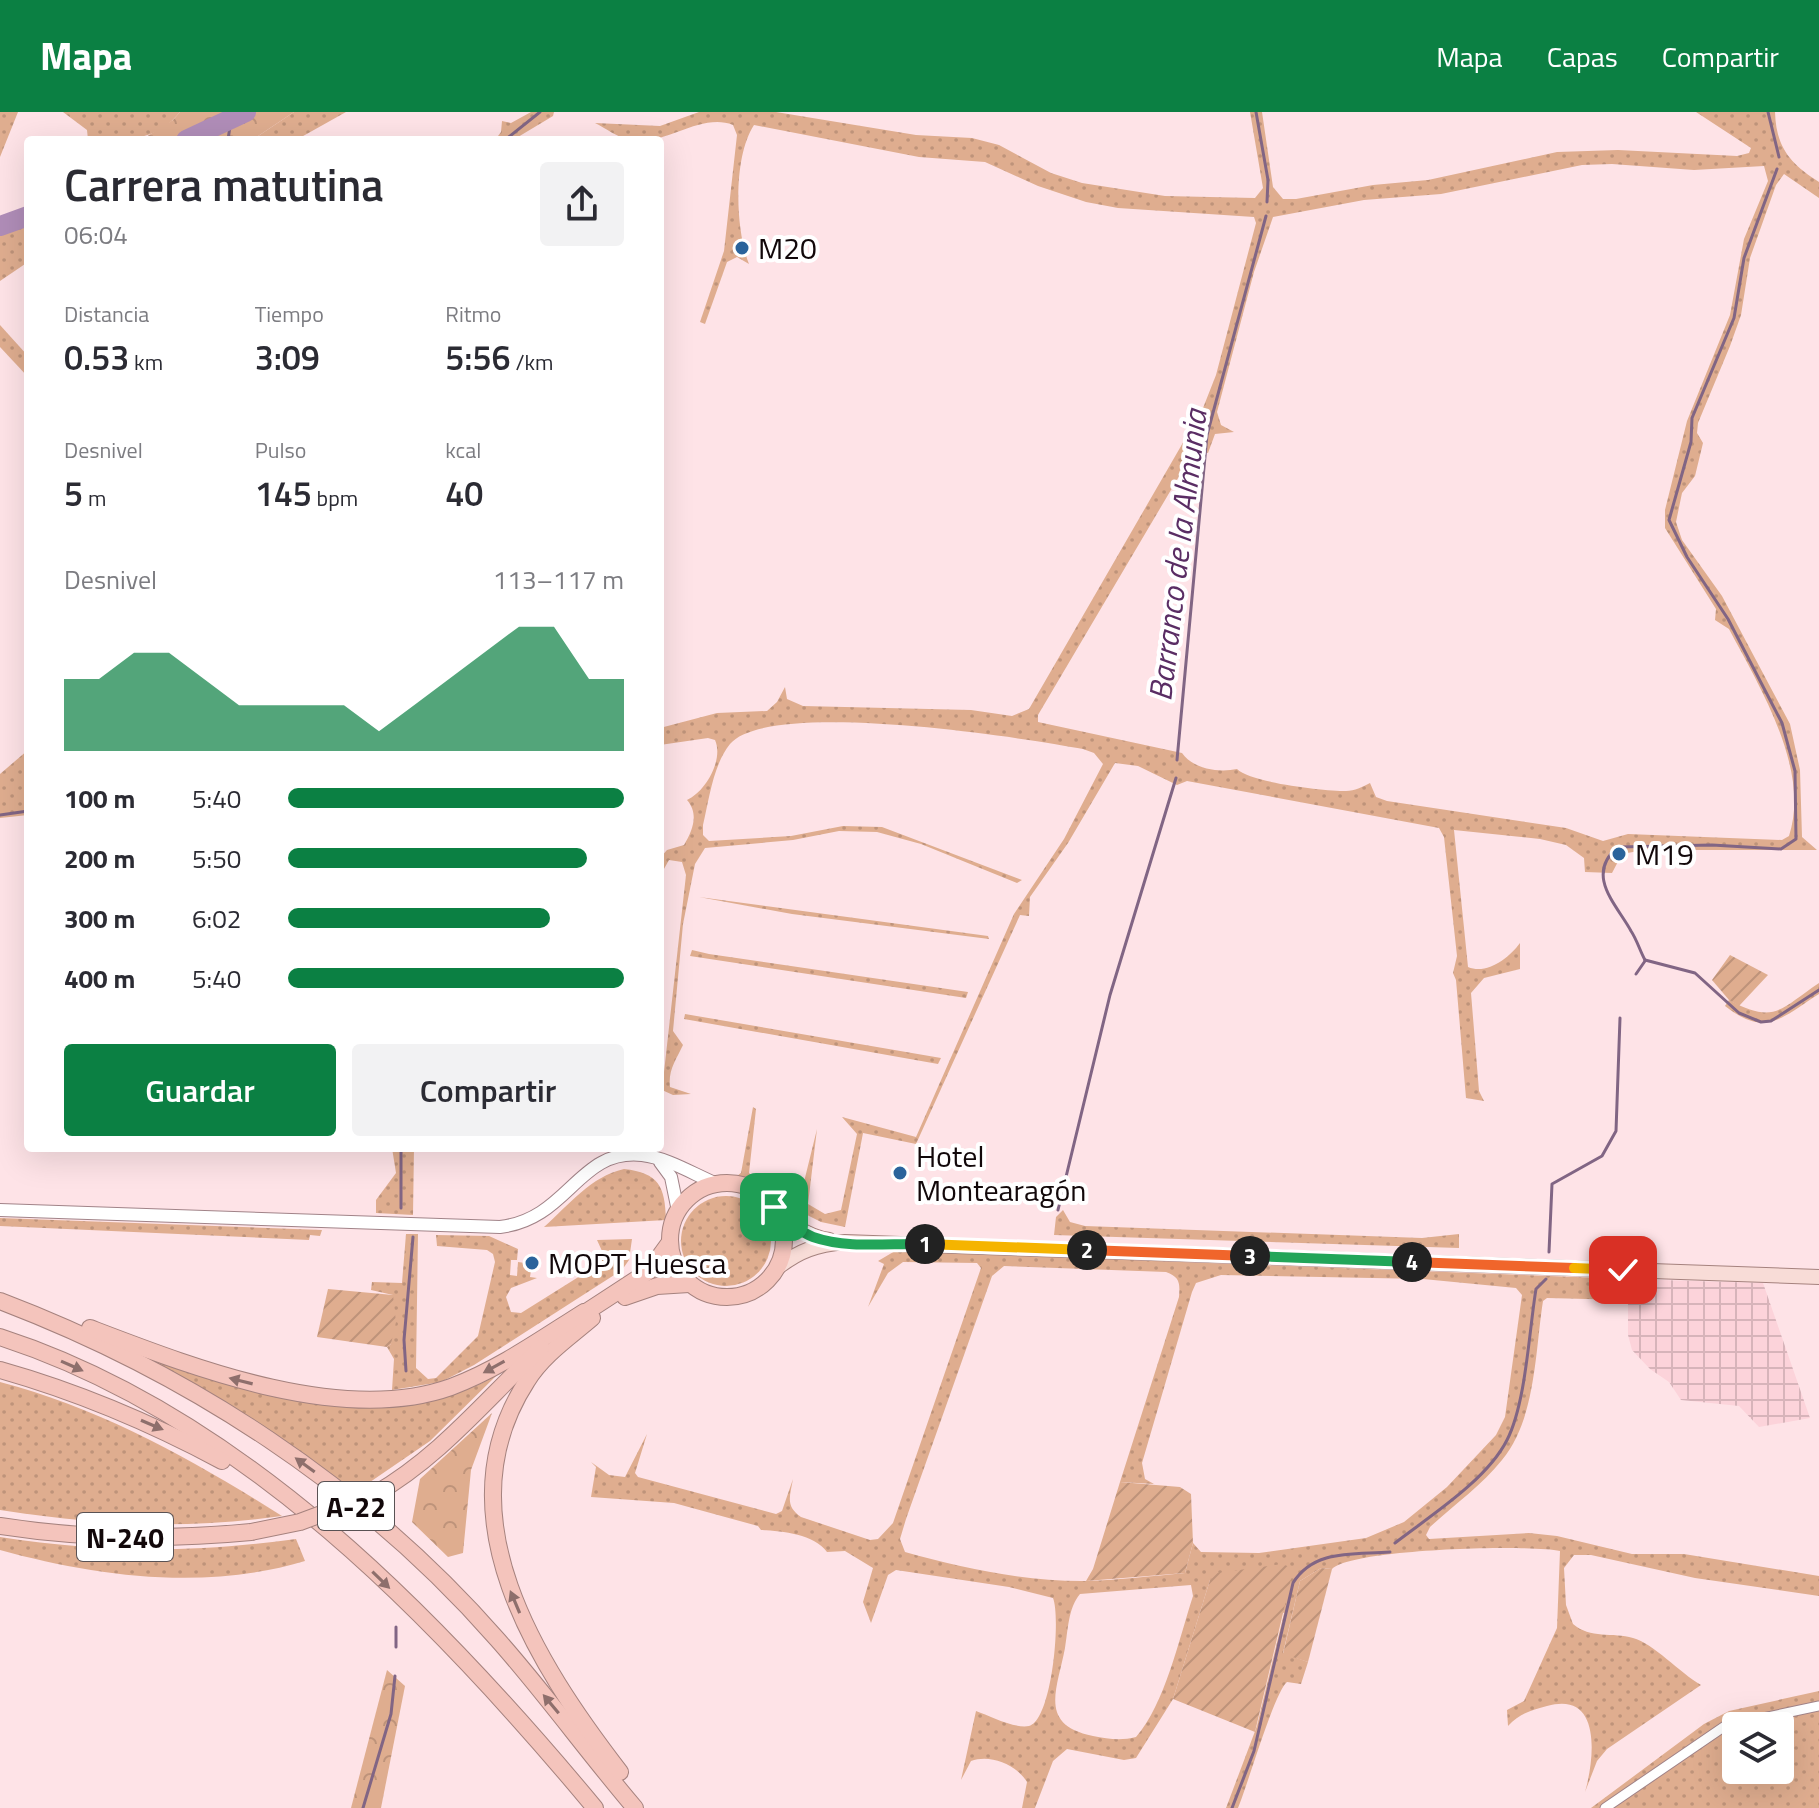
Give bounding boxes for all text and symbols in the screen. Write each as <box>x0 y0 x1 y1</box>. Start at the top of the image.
text: Mapa <box>40 27 132 85</box>
text: Mapa <box>1436 35 1503 78</box>
text: Capas <box>1547 35 1618 78</box>
text: Compartir <box>1662 35 1779 78</box>
text: Carrera matutina <box>64 151 384 218</box>
button: share <box>540 162 624 246</box>
text: 06:04 <box>64 215 128 254</box>
place label: M20 <box>758 225 817 271</box>
marker: M20 <box>733 239 751 257</box>
text: Distancia <box>64 297 149 331</box>
text: Tiempo <box>255 297 324 331</box>
text: Ritmo <box>445 297 501 331</box>
text: 0.53 <box>64 331 129 383</box>
text: 3:09 <box>255 331 320 383</box>
text: 5:56 <box>445 331 511 383</box>
text: km <box>129 345 163 379</box>
text: /km <box>511 345 553 379</box>
water label: Barranco de la Almunia <box>1135 405 1219 704</box>
text: Desnivel <box>64 433 143 467</box>
text: Pulso <box>255 433 306 467</box>
text: kcal <box>445 433 481 467</box>
text: 5 <box>64 467 83 519</box>
text: 145 <box>255 467 312 519</box>
text: 40 <box>445 467 483 519</box>
text: m <box>83 481 106 515</box>
text: bpm <box>312 481 358 515</box>
text: Desnivel <box>64 560 157 599</box>
text: 113–117 m <box>493 560 624 599</box>
text: 100 m <box>64 779 135 818</box>
text: 5:40 <box>192 779 241 818</box>
place label: M19 <box>1635 831 1694 877</box>
text: 200 m <box>64 839 135 878</box>
text: 5:50 <box>192 839 241 878</box>
marker: M19 <box>1610 845 1628 863</box>
text: 300 m <box>64 899 135 938</box>
text: 6:02 <box>192 899 241 938</box>
text: 400 m <box>64 959 135 998</box>
text: 5:40 <box>192 959 241 998</box>
button: Guardar <box>64 1044 336 1136</box>
button: Compartir <box>352 1044 624 1136</box>
place label: Hotel Montearagón <box>916 1133 1086 1213</box>
marker: Hotel Montearagón <box>891 1164 909 1182</box>
pin <box>740 1173 808 1241</box>
icon: arrive <box>752 1185 796 1229</box>
pin: 1 <box>905 1224 945 1264</box>
text: 1 <box>919 1227 931 1261</box>
pin: 2 <box>1067 1230 1107 1270</box>
text: 2 <box>1081 1233 1093 1267</box>
pin: 3 <box>1230 1236 1270 1276</box>
pin <box>1589 1236 1657 1304</box>
text: 3 <box>1244 1239 1256 1273</box>
place label: MOPT Huesca <box>548 1240 727 1286</box>
pin: 4 <box>1392 1242 1432 1282</box>
text: 4 <box>1406 1245 1418 1279</box>
icon: check <box>1601 1248 1645 1292</box>
marker: MOPT Huesca <box>523 1254 541 1272</box>
one-way arrow <box>60 1360 84 1373</box>
one-way arrow <box>483 1361 506 1374</box>
one-way arrow <box>229 1374 254 1386</box>
one-way arrow <box>140 1419 164 1432</box>
one-way arrow <box>295 1457 315 1473</box>
road number: A-22 <box>318 1482 394 1530</box>
road number: N-240 <box>77 1513 173 1561</box>
one-way arrow <box>371 1571 390 1589</box>
one-way arrow <box>508 1590 521 1614</box>
one-way arrow <box>543 1694 560 1714</box>
map controls <box>1722 1712 1794 1784</box>
button: layers <box>1722 1712 1794 1784</box>

